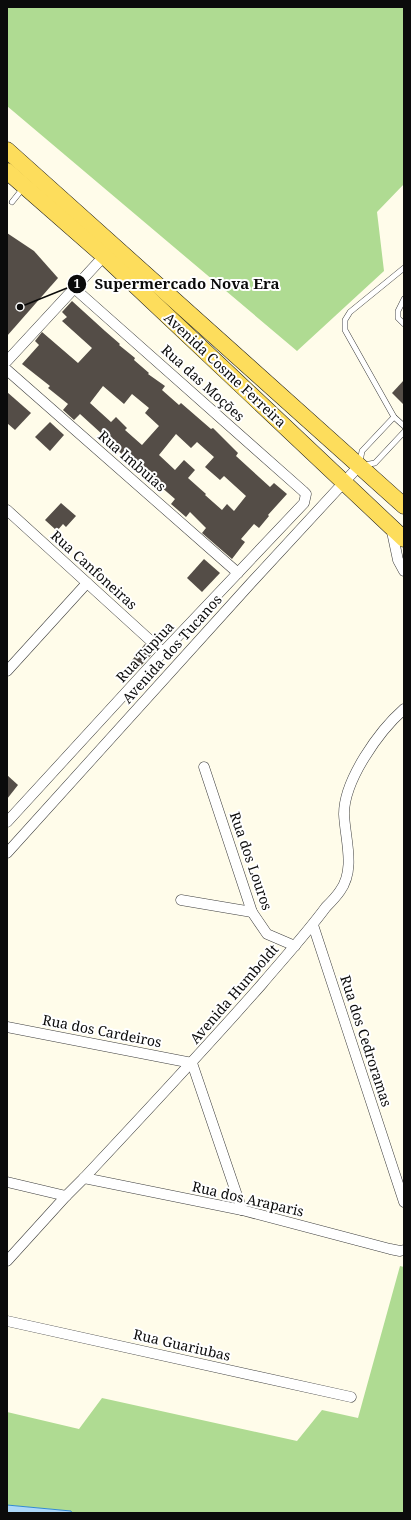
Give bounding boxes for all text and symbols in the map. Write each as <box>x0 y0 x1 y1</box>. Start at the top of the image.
callout: Supermercado Nova Era <box>67 270 288 297</box>
text: Supermercado Nova Era <box>94 273 280 293</box>
text: 1 <box>74 275 81 292</box>
street label: Avenida Cosme Ferreira <box>160 308 290 431</box>
street label: Rua das Moções <box>158 340 249 425</box>
street label: Rua Imbuias <box>94 426 170 495</box>
street label: Rua Canfoneiras <box>47 526 142 613</box>
street label: Avenida dos Tucanos <box>118 590 226 707</box>
street label: Rua Tupiua <box>111 617 178 686</box>
street label: Rua dos Louros <box>226 809 277 913</box>
street label: Avenida Humboldt <box>185 940 282 1047</box>
street label: Rua dos Cedroramas <box>336 973 397 1109</box>
street label: Rua dos Cardeiros <box>41 1010 163 1051</box>
street label: Rua dos Araparis <box>190 1176 306 1221</box>
street label: Rua Guariubas <box>132 1324 233 1365</box>

